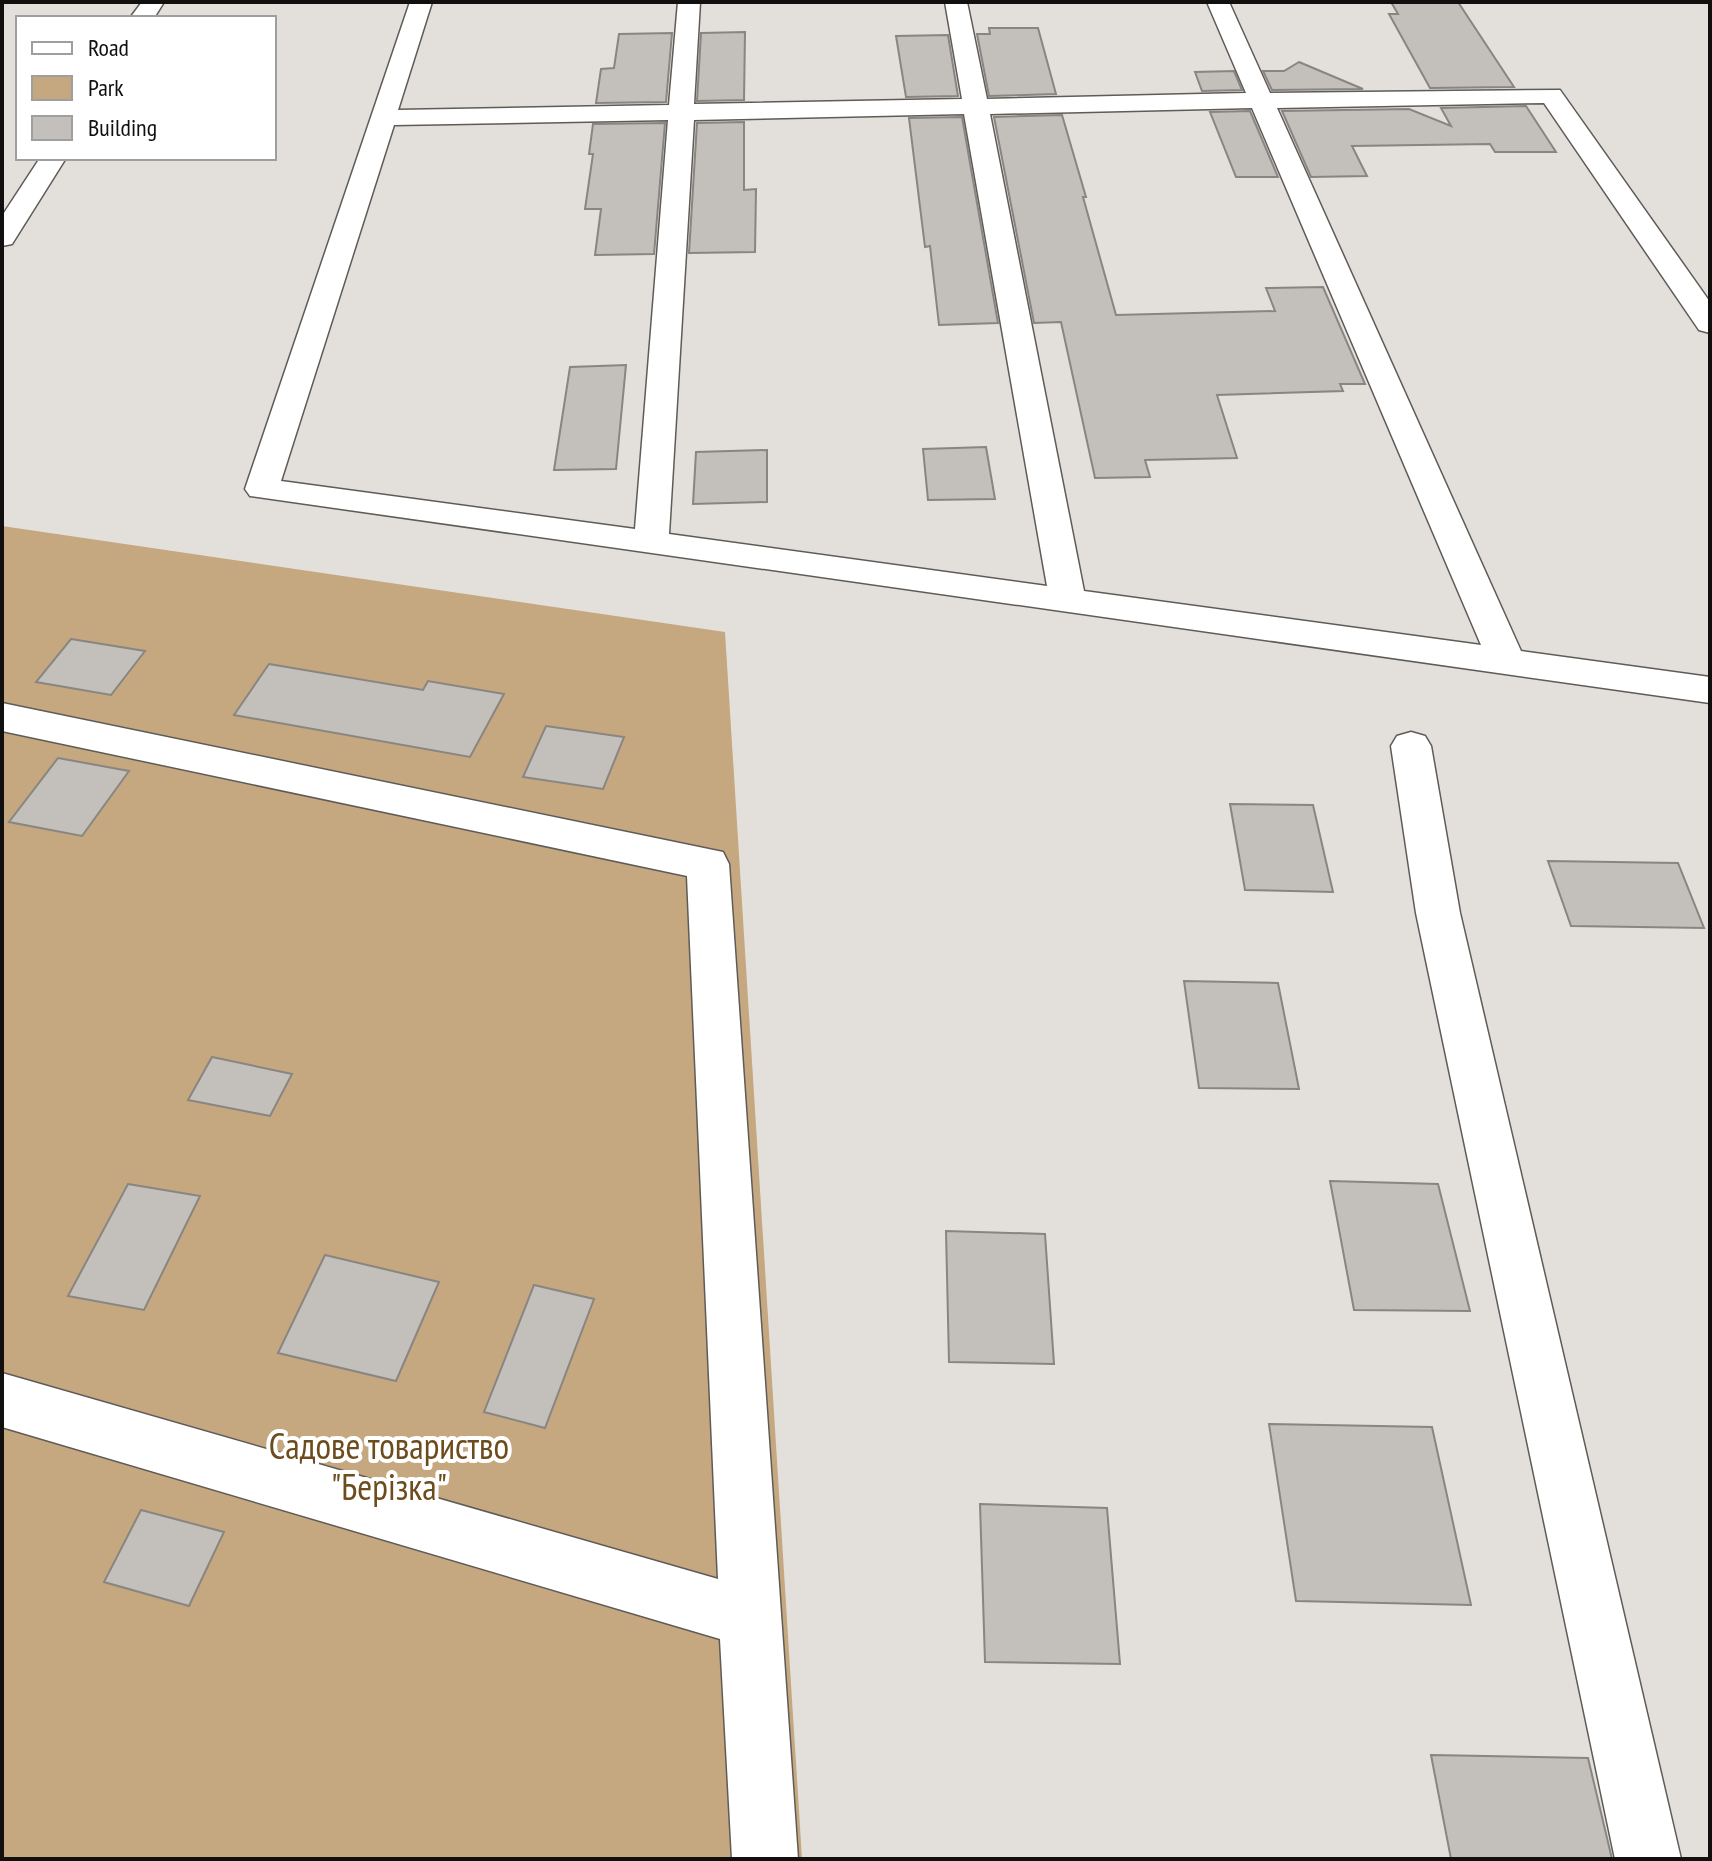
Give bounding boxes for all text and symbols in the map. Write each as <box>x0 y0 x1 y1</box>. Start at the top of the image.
legend <box>16 16 276 160</box>
text: Road <box>88 32 129 63</box>
text: Park <box>88 72 124 103</box>
text: Building <box>88 112 157 143</box>
park label: Садове товариство "Берізка" <box>269 1422 509 1510</box>

